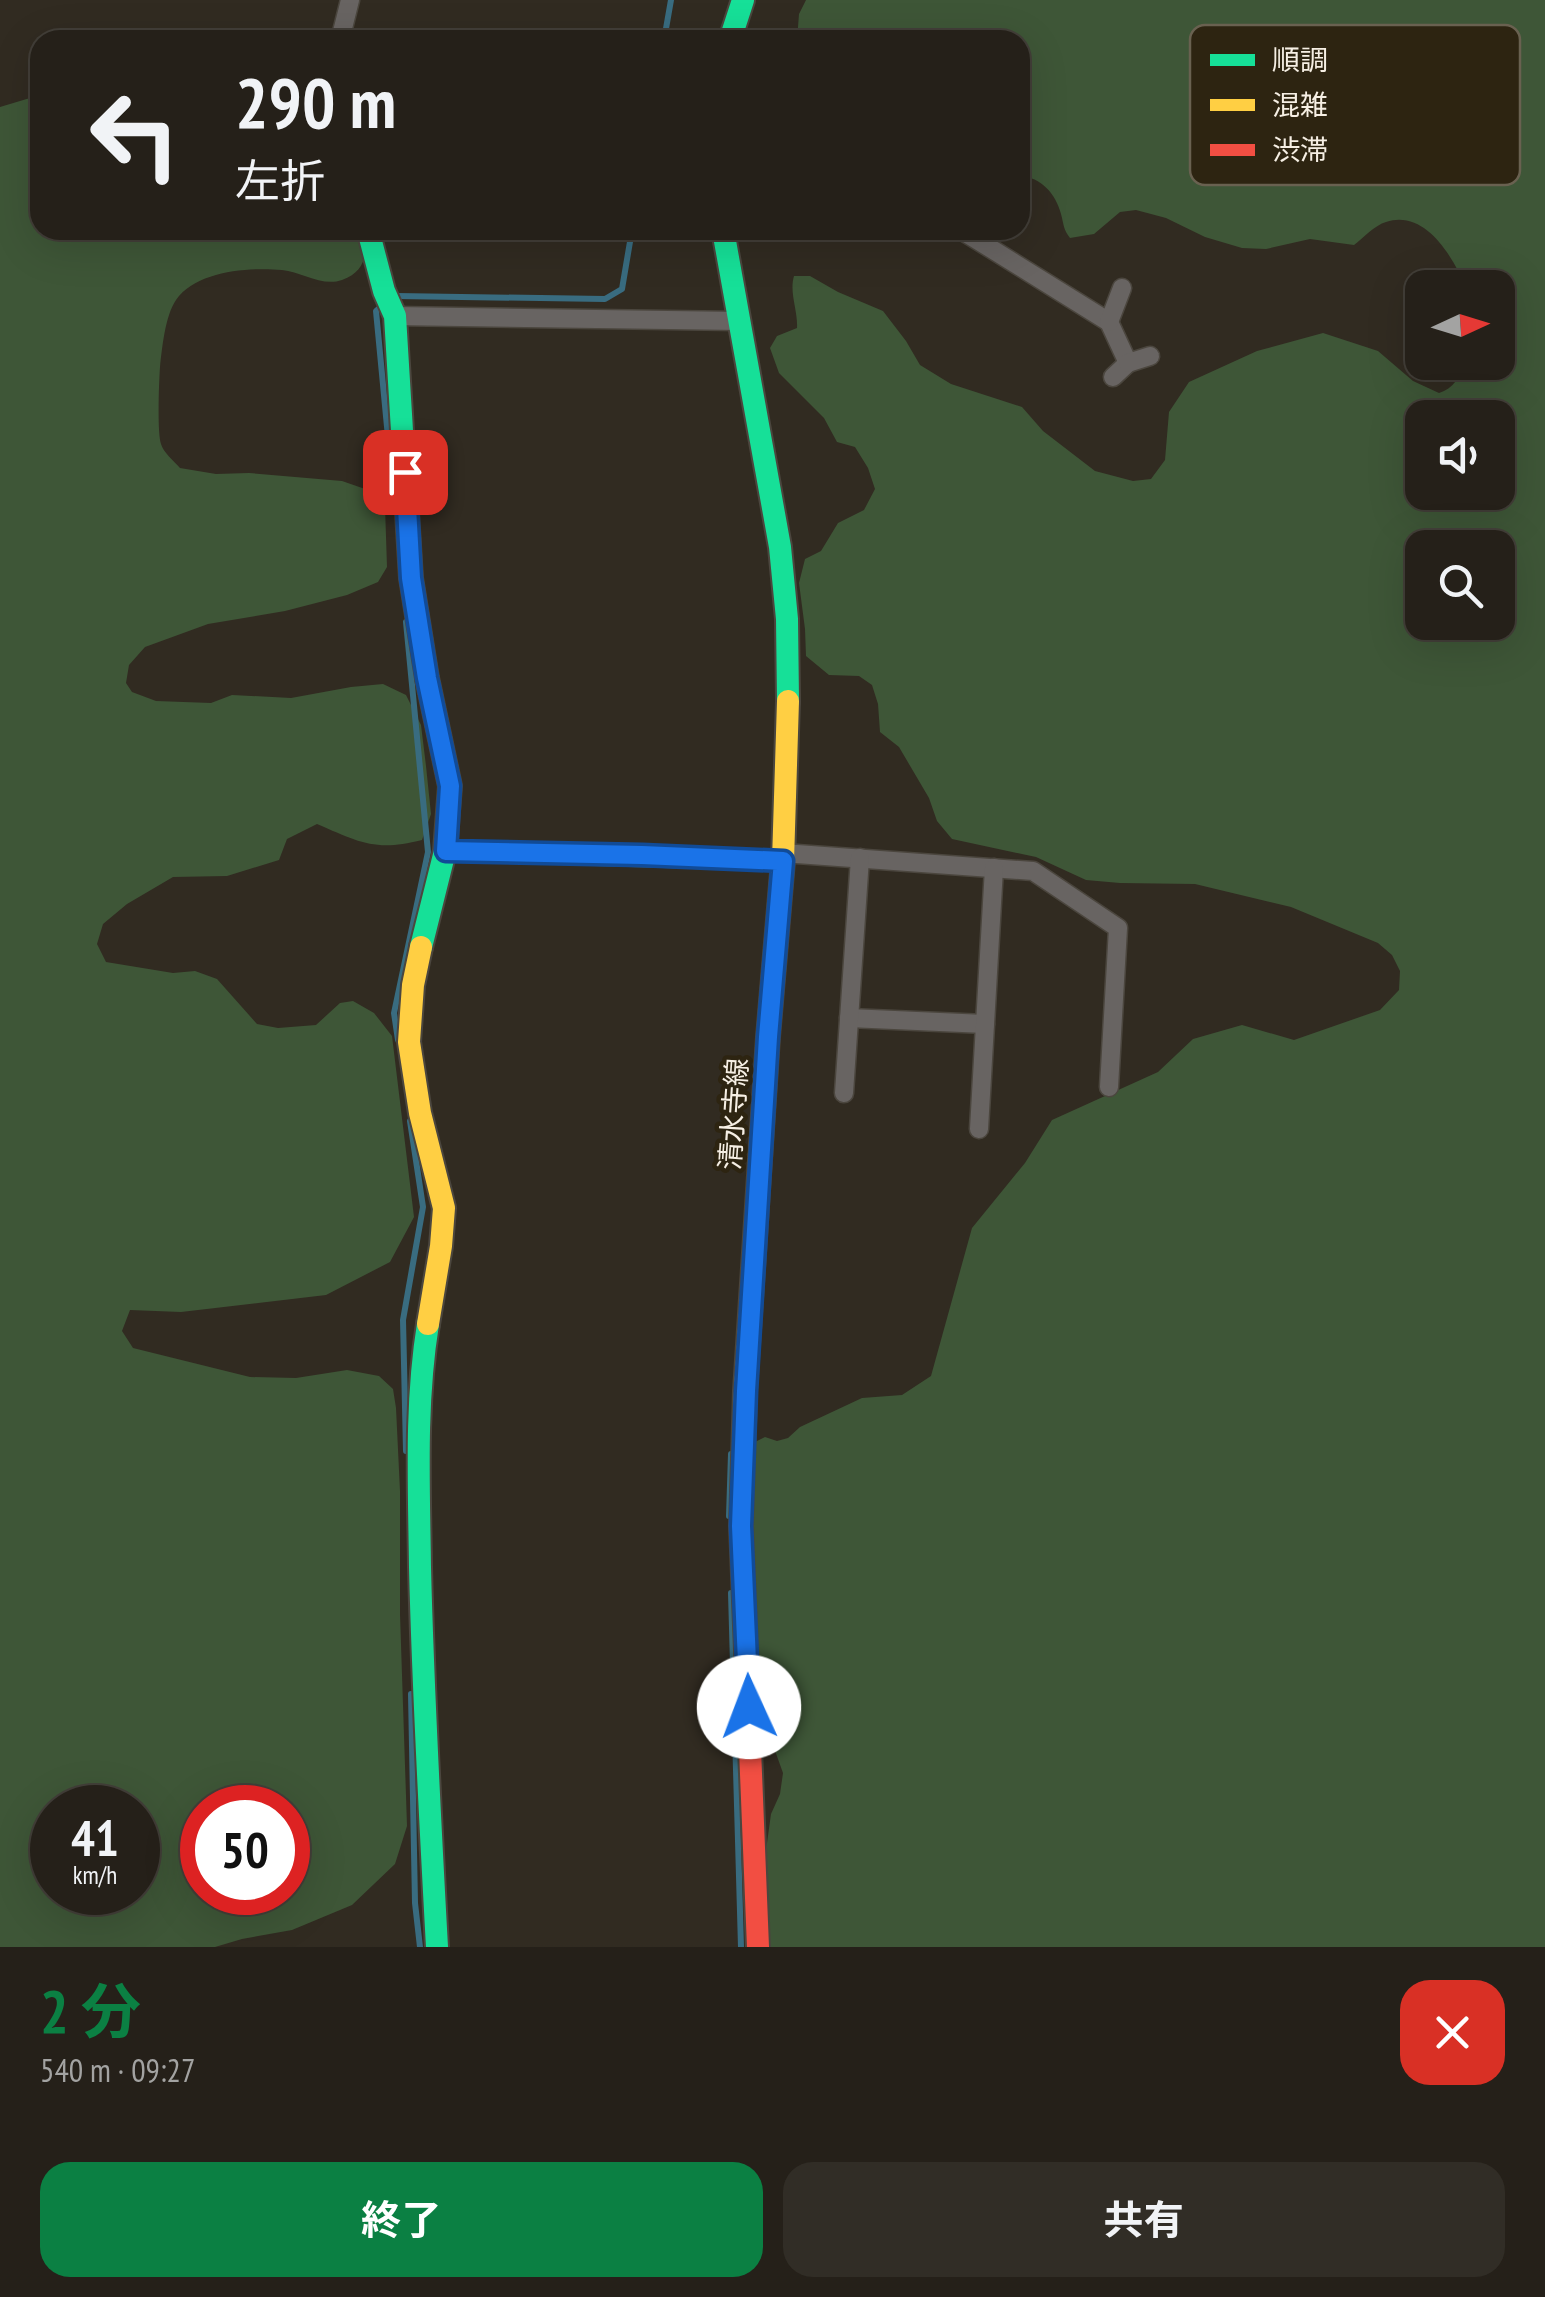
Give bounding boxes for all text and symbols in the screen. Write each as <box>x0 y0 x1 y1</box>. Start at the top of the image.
legend <box>1190 25 1520 185</box>
text: 順調 <box>1272 41 1328 78</box>
text: 290 m <box>235 57 396 147</box>
icon: left <box>70 70 200 200</box>
text: 混雑 <box>1272 86 1328 123</box>
text: 渋滞 <box>1272 131 1328 168</box>
text: 左折 <box>235 151 325 209</box>
north arrow <box>1405 270 1515 380</box>
map controls <box>1405 270 1515 640</box>
button: sound <box>1405 400 1515 510</box>
pin <box>363 430 448 515</box>
icon: arrive <box>378 445 433 500</box>
button: search <box>1405 530 1515 640</box>
street label: 清水寺線 <box>711 1057 755 1171</box>
position arrow <box>697 1655 801 1759</box>
speed limit sign: 50 <box>180 1785 310 1915</box>
text: 41 <box>71 1805 119 1870</box>
text: km/h <box>73 1859 117 1891</box>
text: 2 分 <box>40 1972 141 2050</box>
button: close <box>1400 1980 1505 2085</box>
text: 540 m · 09:27 <box>40 2049 195 2091</box>
button: 終了 <box>40 2162 763 2277</box>
button: 共有 <box>783 2162 1505 2277</box>

